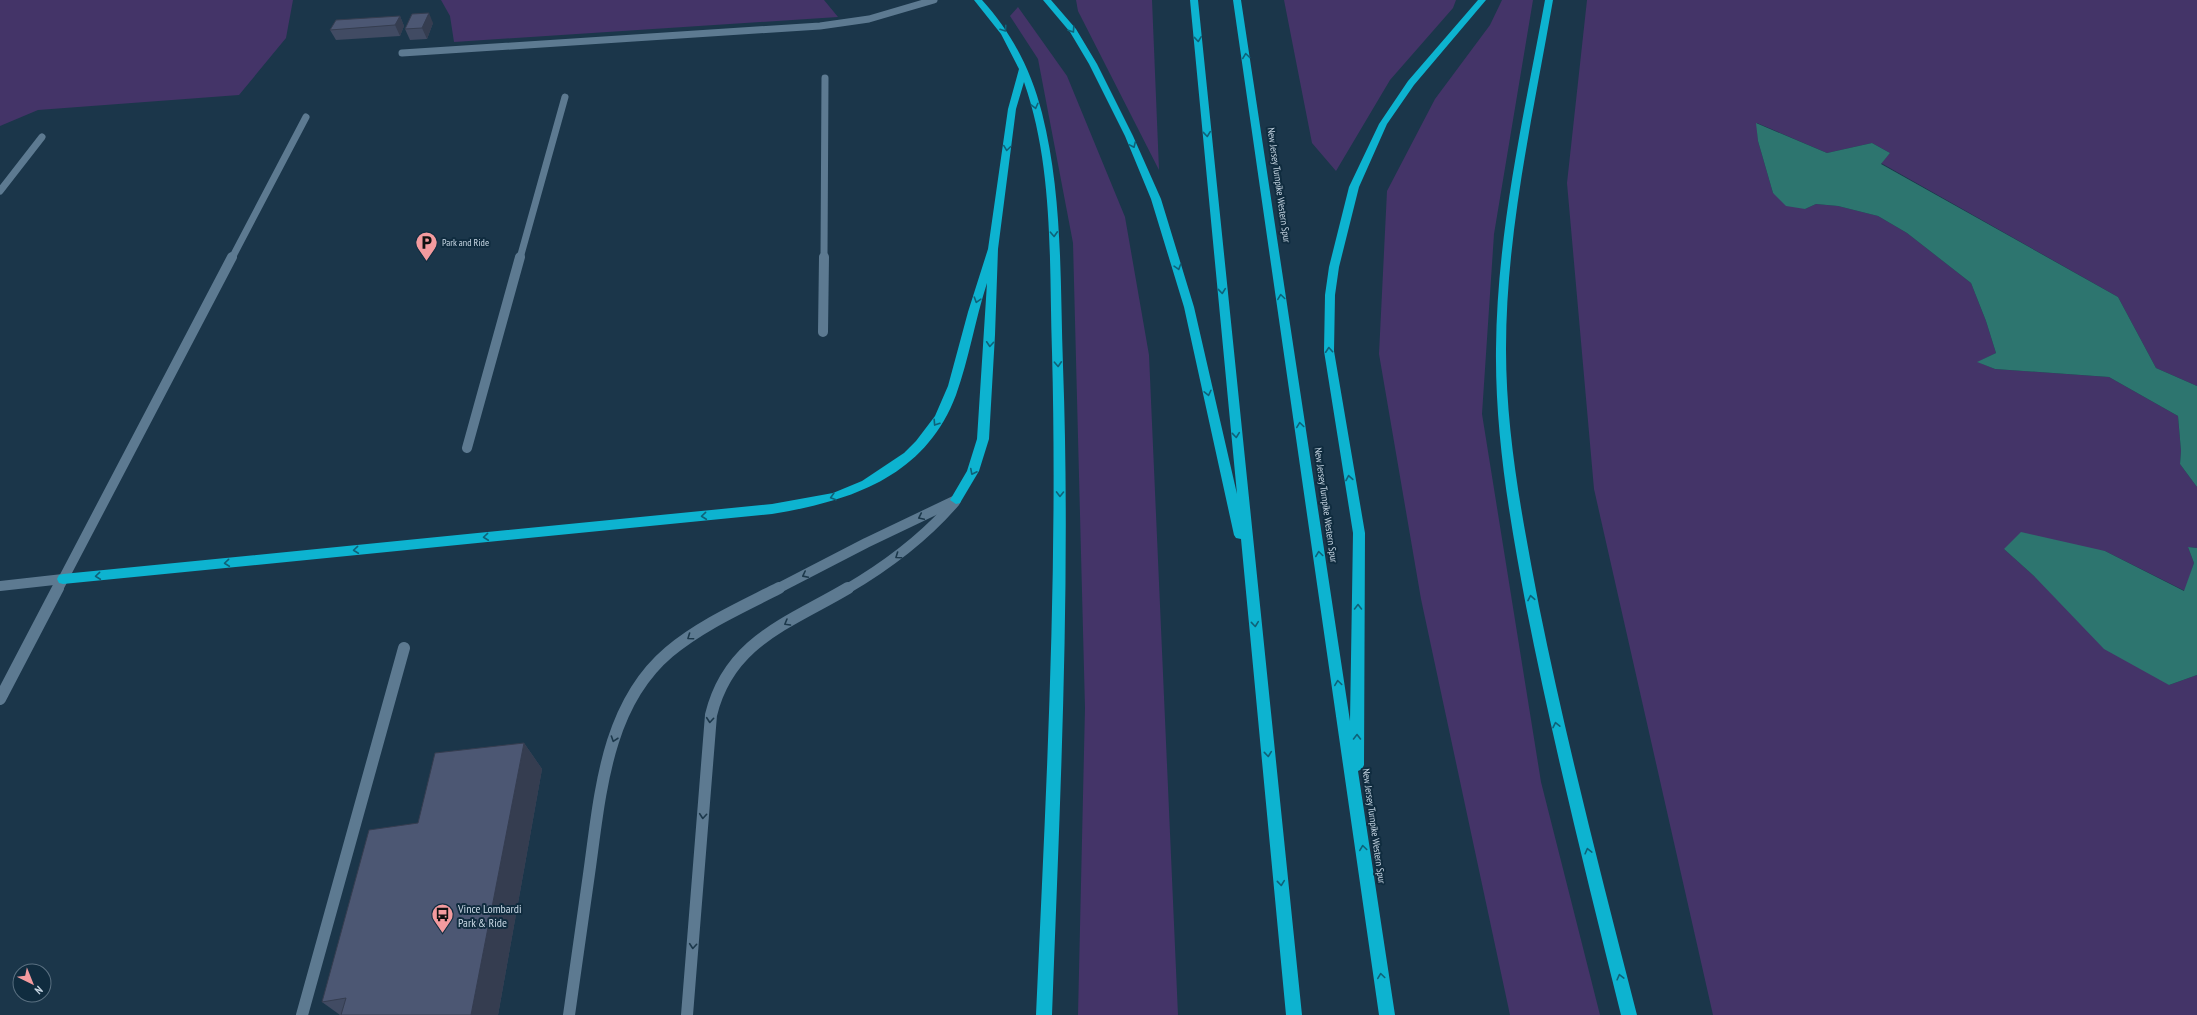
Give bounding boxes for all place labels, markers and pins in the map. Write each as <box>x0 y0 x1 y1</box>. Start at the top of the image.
parking icon: Park and Ride <box>413 229 439 262</box>
place label: Park and Ride <box>442 236 489 249</box>
place label: Vince Lombardi Park & Ride <box>457 901 522 930</box>
bus stop icon: Vince Lombardi Park & Ride <box>430 902 456 935</box>

